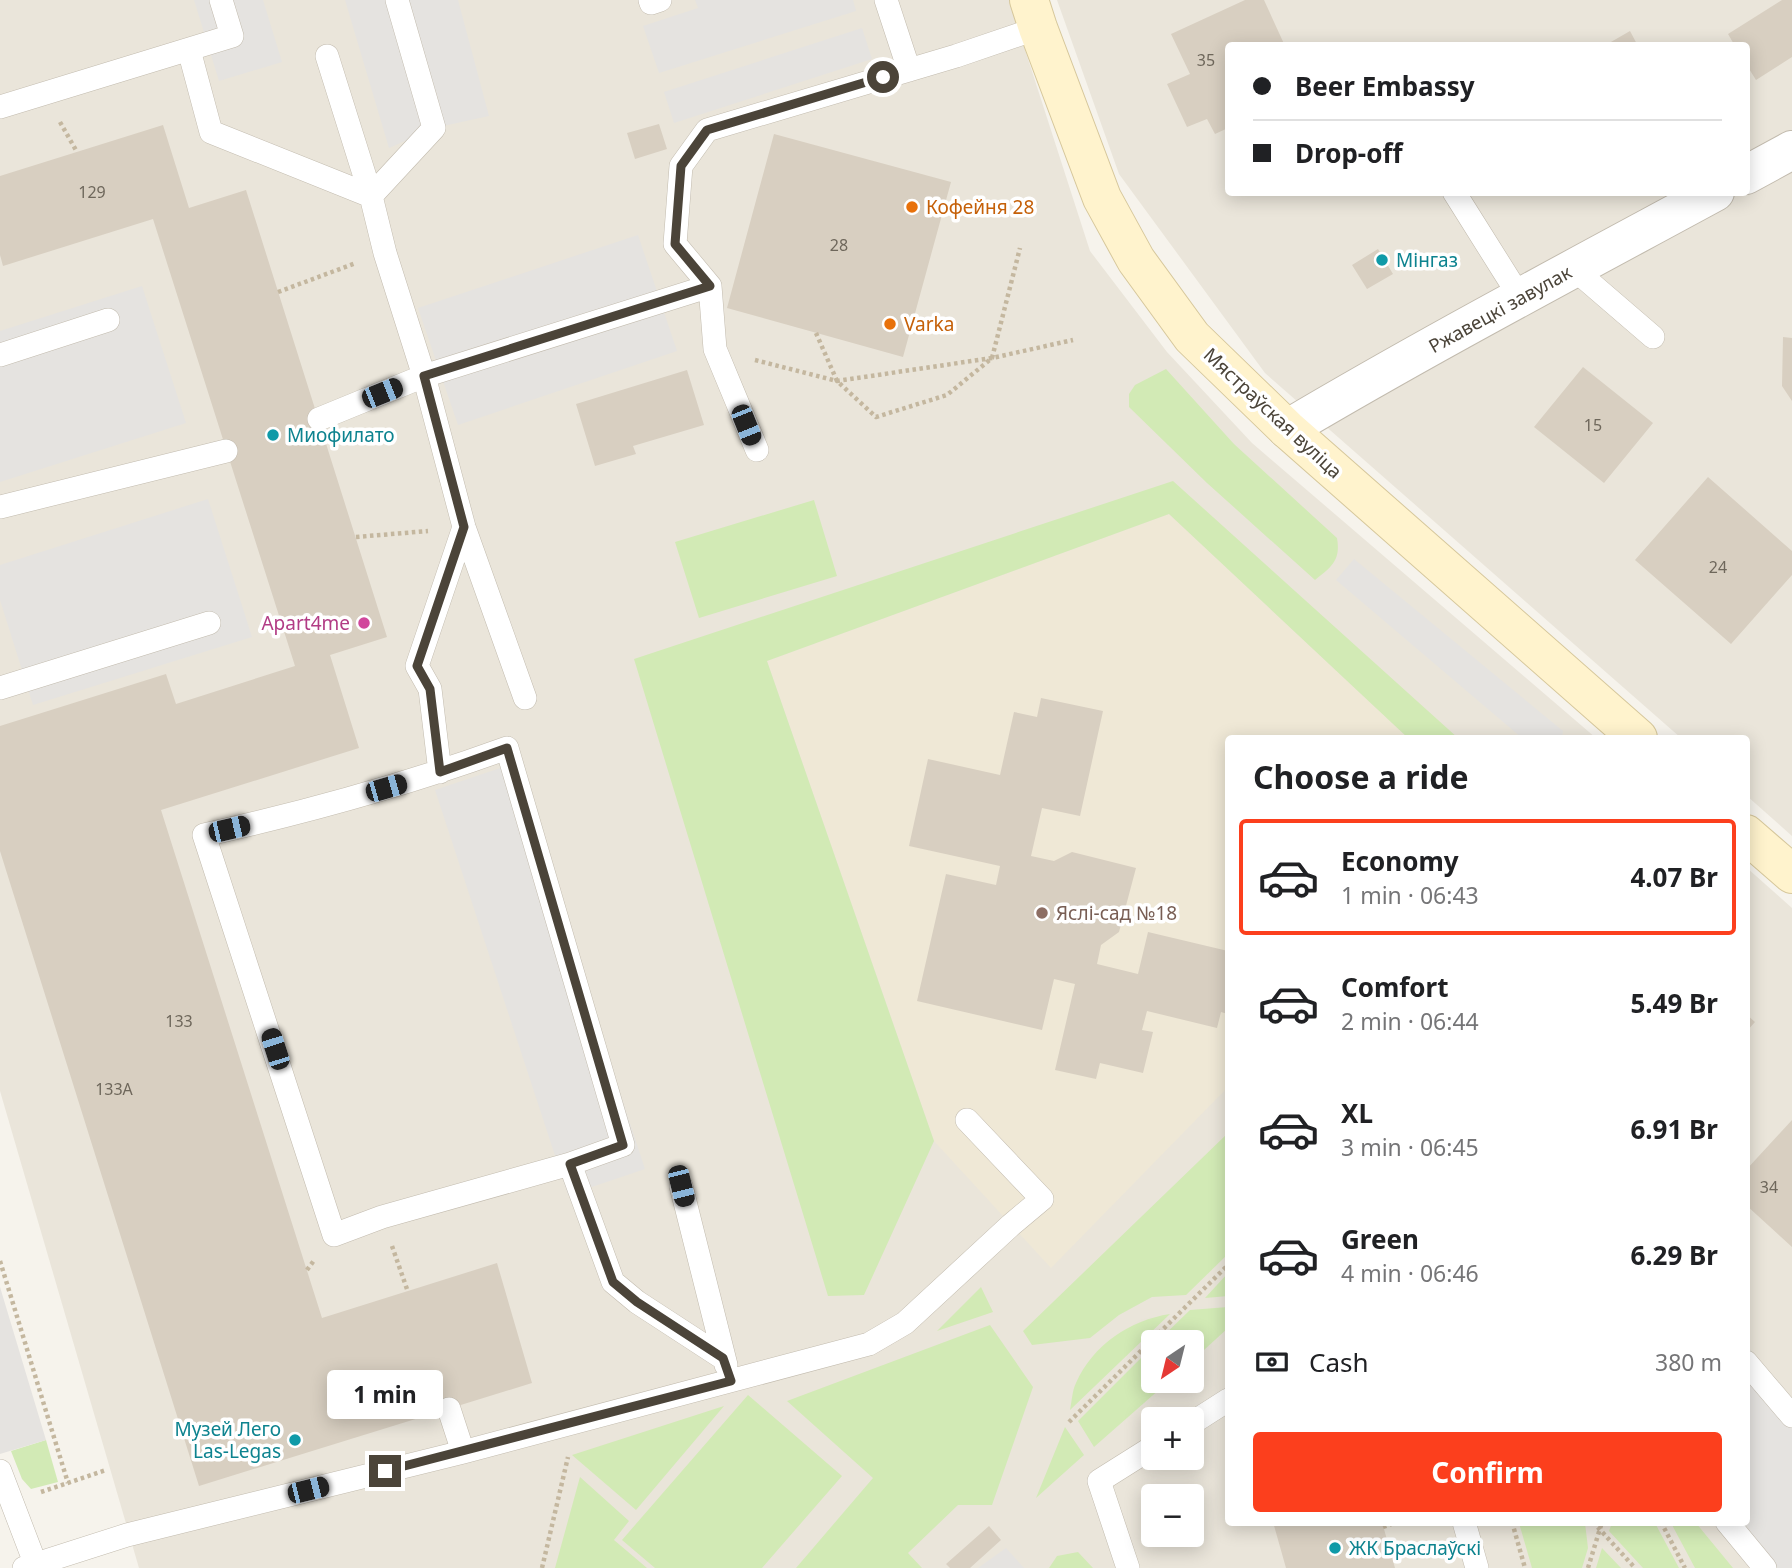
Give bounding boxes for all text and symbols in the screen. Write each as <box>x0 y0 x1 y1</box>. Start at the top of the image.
house number: 35 <box>1197 49 1215 71</box>
route start <box>867 61 899 93</box>
text: Beer Embassy <box>1295 68 1475 104</box>
text: Drop-off <box>1295 135 1402 171</box>
house number: 129 <box>78 181 106 203</box>
place label: Кофейня 28 <box>926 194 1034 220</box>
marker: Кофейня 28 <box>904 199 920 215</box>
house number: 28 <box>830 234 848 256</box>
place label: Мінгаз <box>1396 247 1458 273</box>
marker: Мінгаз <box>1374 252 1390 268</box>
street label: Ржавецкі завулак <box>1424 259 1576 359</box>
place label: Varka <box>904 311 954 337</box>
marker: Varka <box>882 316 898 332</box>
street label: Мястраўская вуліца <box>1198 342 1348 484</box>
car <box>359 375 406 411</box>
car <box>729 402 764 448</box>
house number: 15 <box>1584 414 1602 436</box>
place label: Миофилато <box>287 422 395 448</box>
marker: Миофилато <box>265 427 281 443</box>
house number: 24 <box>1709 556 1727 578</box>
place label: Apart4me <box>261 610 350 636</box>
marker: Apart4me <box>356 615 372 631</box>
text: Choose a ride <box>1253 755 1469 798</box>
car <box>363 772 410 804</box>
car <box>207 814 252 844</box>
text: Economy <box>1341 843 1459 879</box>
icon: car <box>1257 846 1320 909</box>
text: 4.07 Br <box>1630 859 1718 895</box>
text: 1 min · 06:43 <box>1341 879 1479 911</box>
place label: Яслі-сад №18 <box>1056 900 1177 926</box>
marker: Яслі-сад №18 <box>1034 905 1050 921</box>
text: Comfort <box>1341 969 1449 1005</box>
icon: car <box>1257 972 1320 1035</box>
text: 5.49 Br <box>1630 985 1718 1021</box>
text: 2 min · 06:44 <box>1341 1005 1479 1037</box>
house number: 133 <box>165 1010 193 1032</box>
car <box>259 1026 292 1072</box>
house number: 133А <box>95 1078 134 1100</box>
text: XL <box>1341 1095 1373 1131</box>
icon: car <box>1257 1098 1320 1161</box>
text: 6.91 Br <box>1630 1111 1718 1147</box>
text: 3 min · 06:45 <box>1341 1131 1479 1163</box>
car <box>666 1163 697 1209</box>
house number: 34 <box>1760 1176 1778 1198</box>
text: Green <box>1341 1221 1419 1257</box>
icon: car <box>1257 1224 1320 1287</box>
text: 6.29 Br <box>1630 1237 1718 1273</box>
text: 4 min · 06:46 <box>1341 1257 1479 1289</box>
north arrow <box>1141 1330 1204 1393</box>
map controls <box>1141 1330 1204 1547</box>
icon: cash <box>1253 1343 1291 1381</box>
text: Cash <box>1309 1344 1369 1380</box>
text: 380 m <box>1655 1346 1722 1378</box>
callout: 1 min <box>327 1370 443 1418</box>
text: 1 min <box>353 1378 417 1410</box>
button: + <box>1141 1407 1204 1470</box>
place label: Музей Лего Las-Legas <box>174 1416 281 1464</box>
marker: Музей Лего Las-Legas <box>287 1432 303 1448</box>
button: Confirm <box>1253 1432 1722 1512</box>
route end <box>369 1455 401 1487</box>
car <box>286 1475 331 1505</box>
button: − <box>1141 1484 1204 1547</box>
place label: ЖК Браслаўскі <box>1349 1535 1481 1561</box>
marker: ЖК Браслаўскі <box>1327 1540 1343 1556</box>

